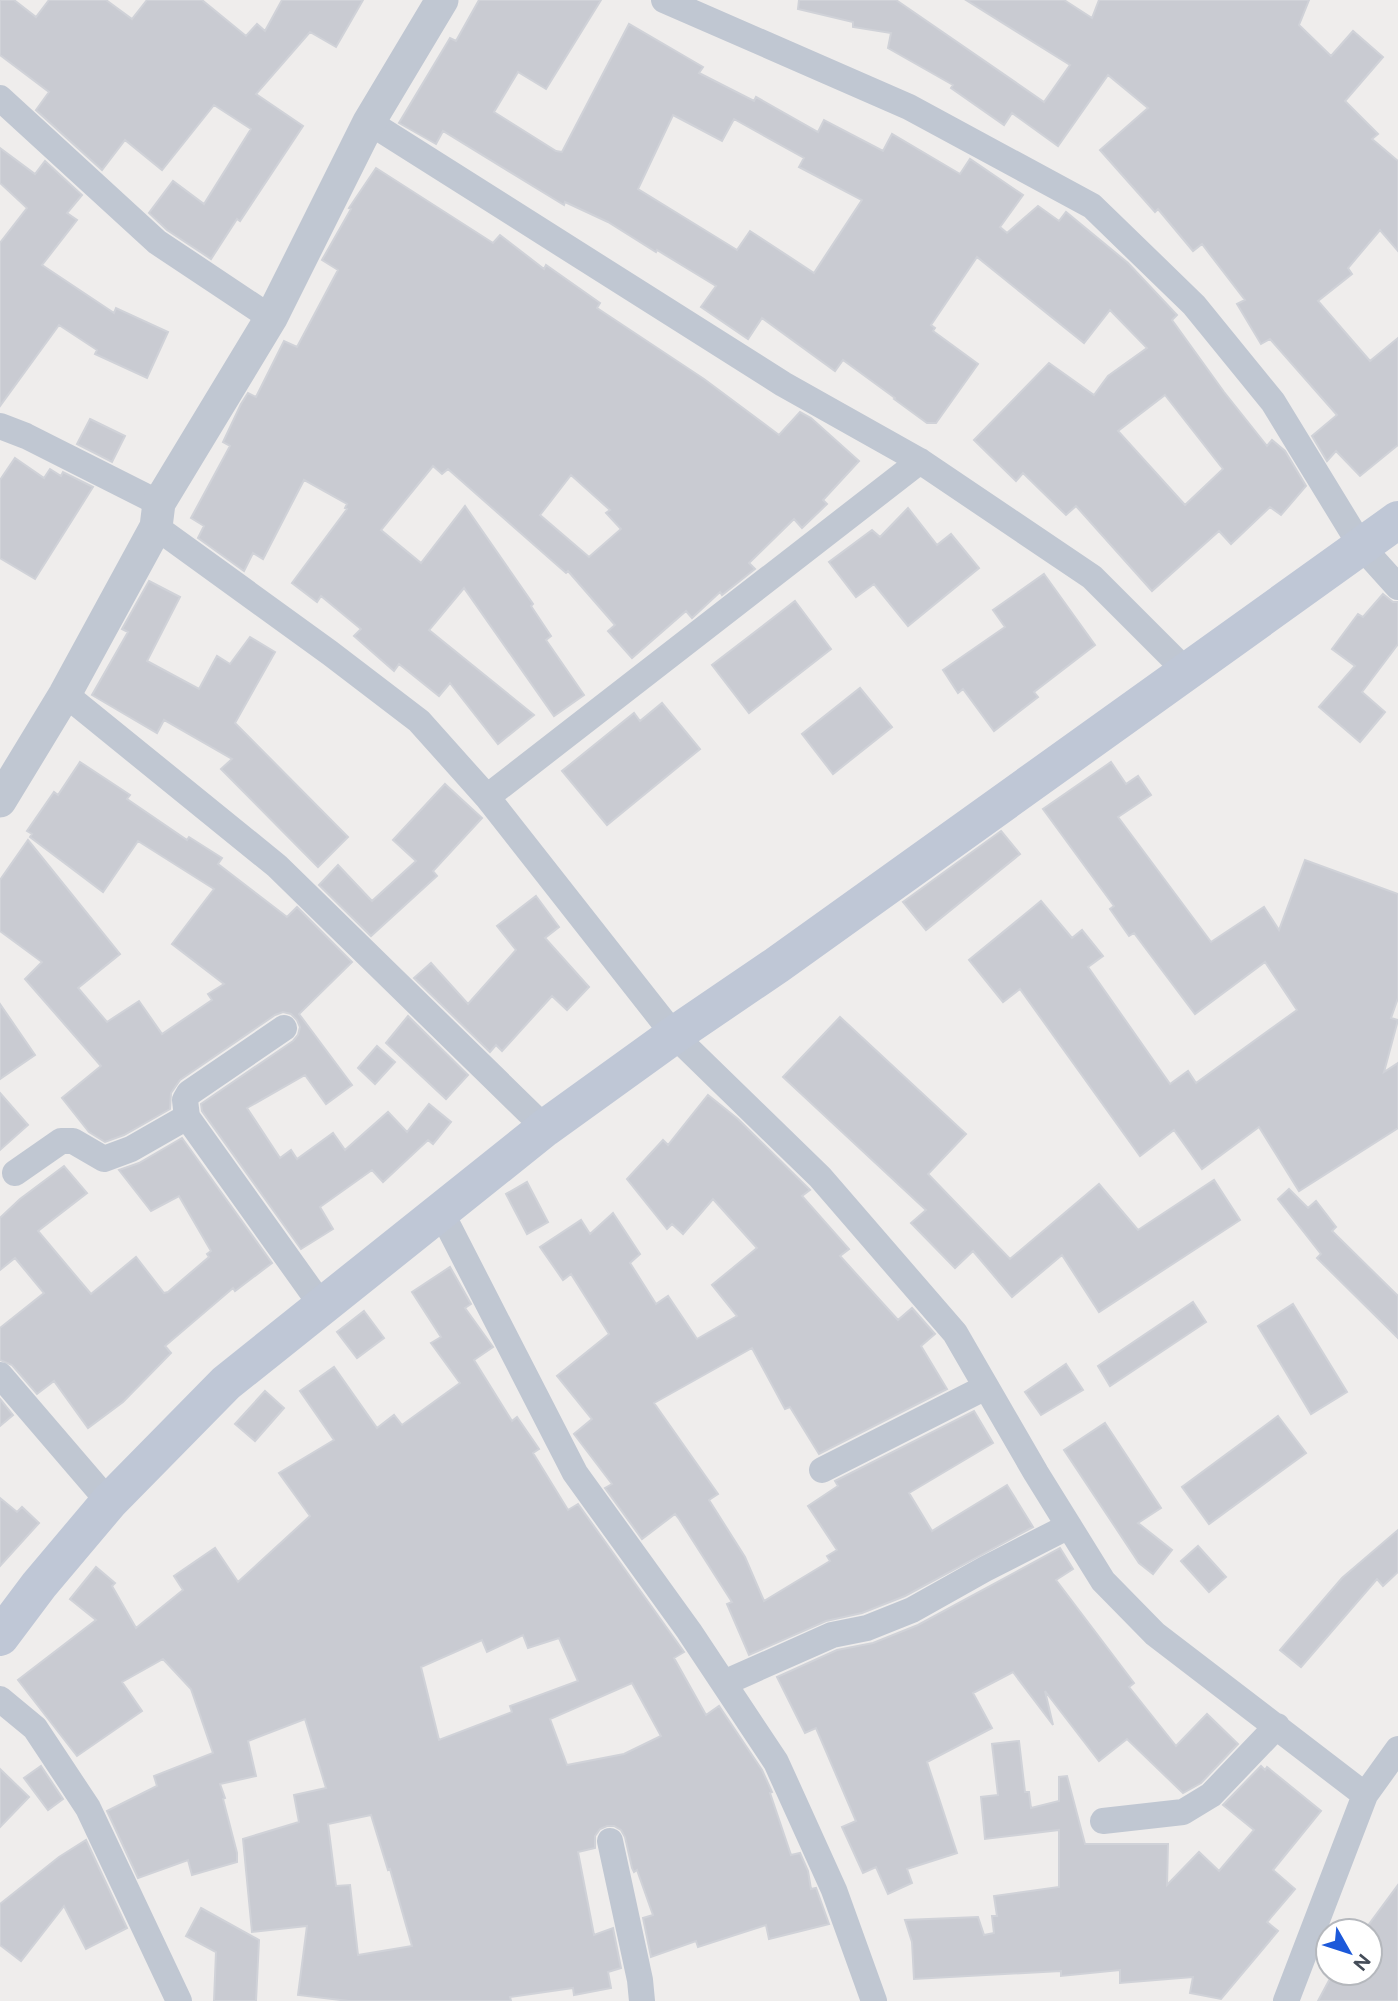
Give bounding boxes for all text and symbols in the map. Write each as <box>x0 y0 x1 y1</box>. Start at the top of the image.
north arrow <box>1314 1917 1384 1987</box>
text: N <box>1348 1949 1375 1975</box>

